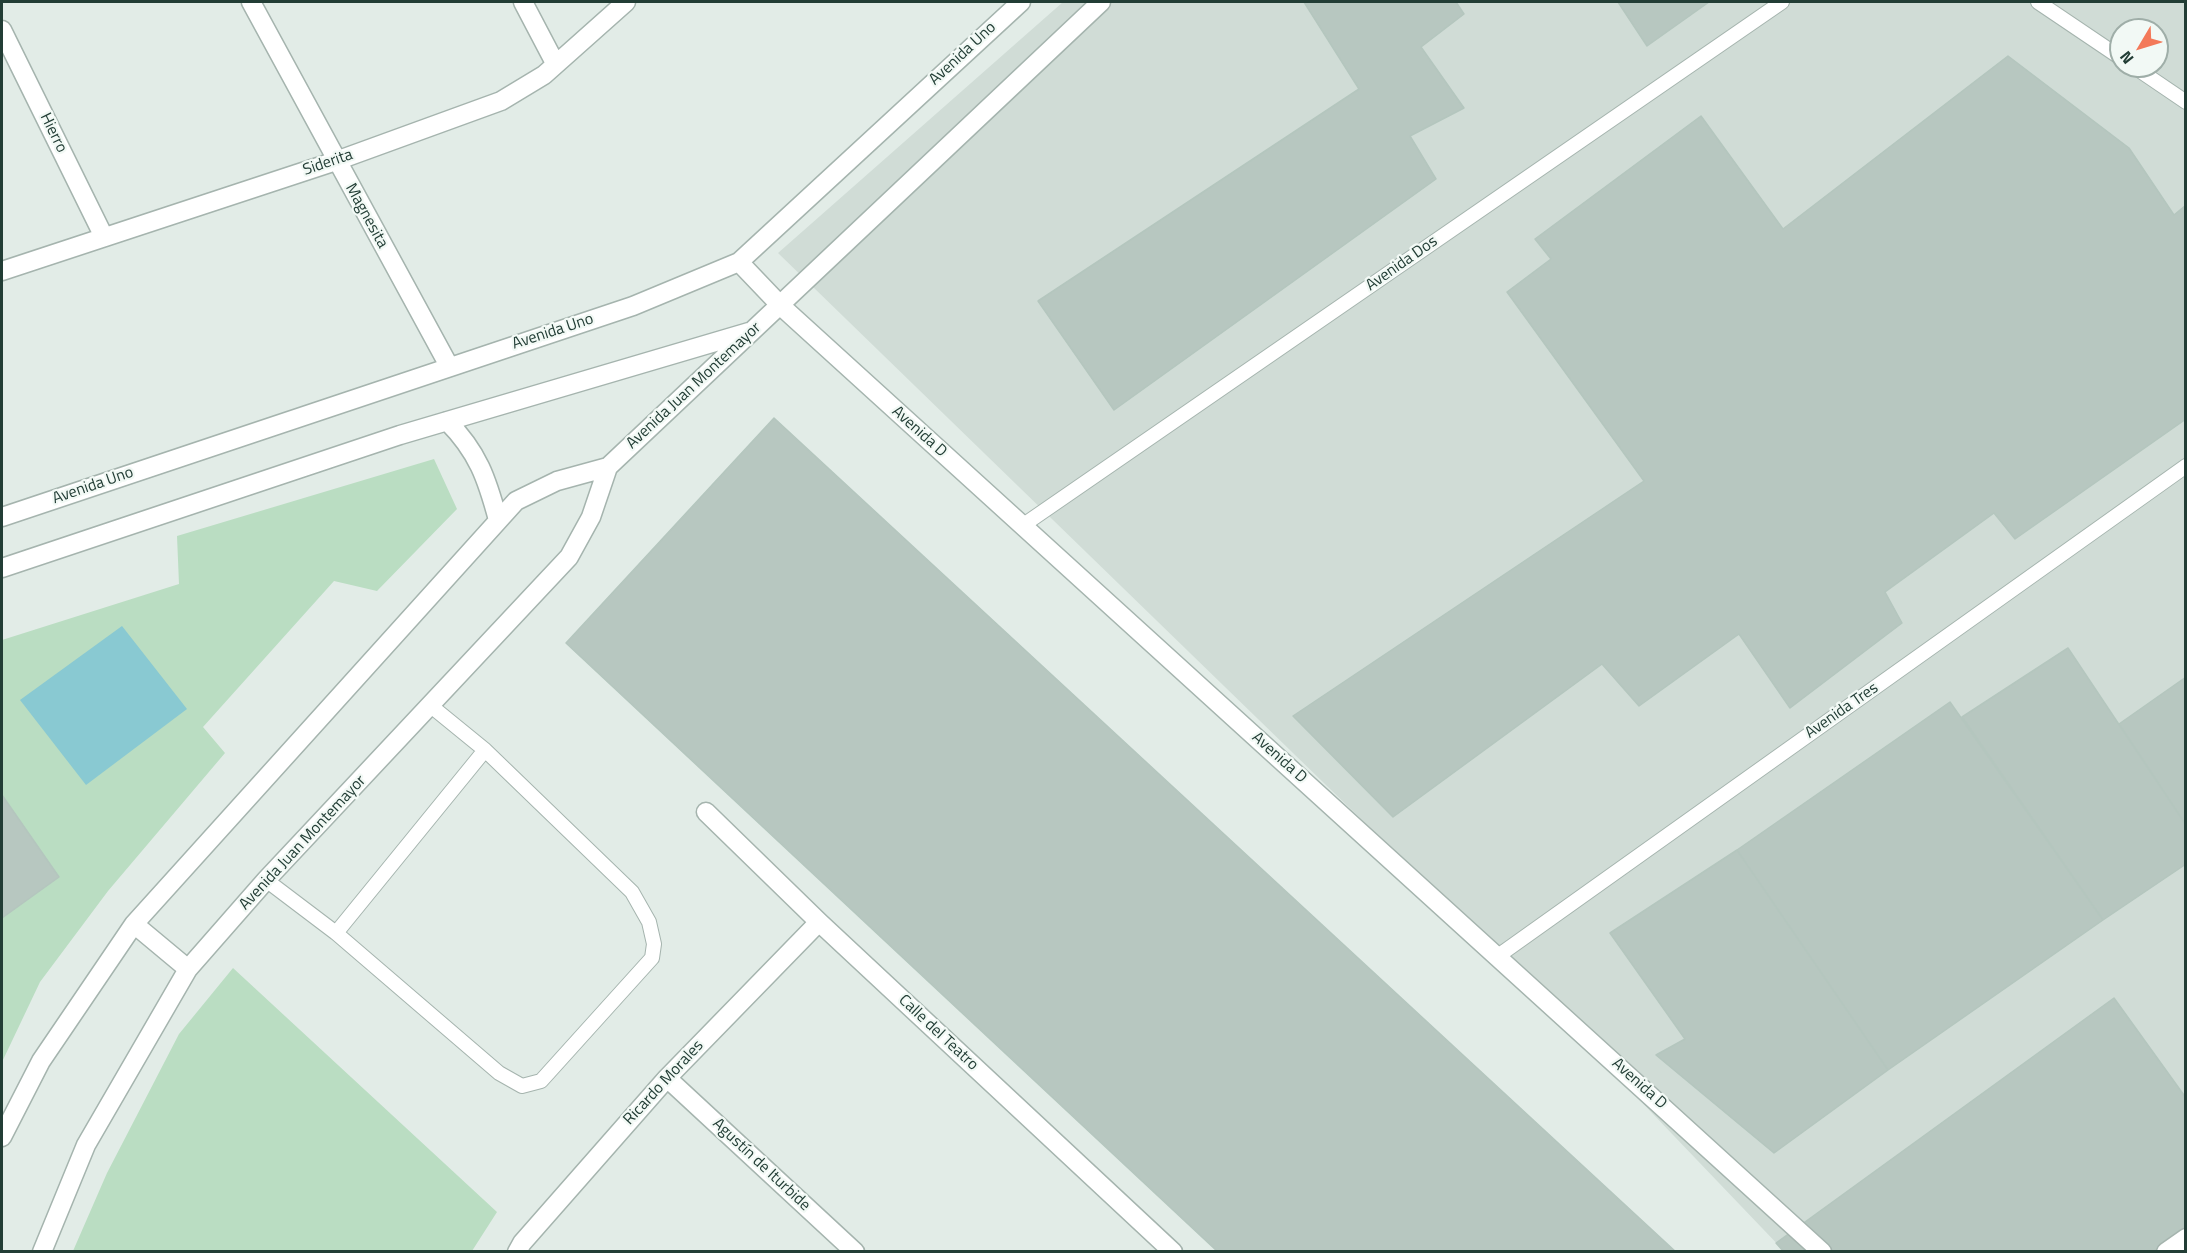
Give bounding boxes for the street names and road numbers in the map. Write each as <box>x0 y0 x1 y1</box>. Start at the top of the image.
street label: Avenida Uno <box>926 18 1000 90</box>
street label: Hierro <box>35 110 71 156</box>
street label: Siderita <box>301 146 355 180</box>
street label: Magnesita <box>340 180 392 252</box>
street label: Avenida Dos <box>1362 232 1442 296</box>
street label: Avenida Uno <box>510 310 596 354</box>
street label: Avenida Juan Montemayor <box>623 319 765 453</box>
street label: Avenida D <box>888 402 950 462</box>
street label: Avenida Uno <box>50 463 136 509</box>
street label: Avenida Tres <box>1802 679 1882 743</box>
street label: Avenida D <box>1248 728 1310 788</box>
street label: Avenida Juan Montemayor <box>236 772 370 914</box>
street label: Calle del Teatro <box>894 991 982 1075</box>
street label: Ricardo Morales <box>620 1037 708 1129</box>
street label: Avenida D <box>1608 1054 1670 1114</box>
street label: Agustín de Iturbide <box>708 1115 814 1215</box>

